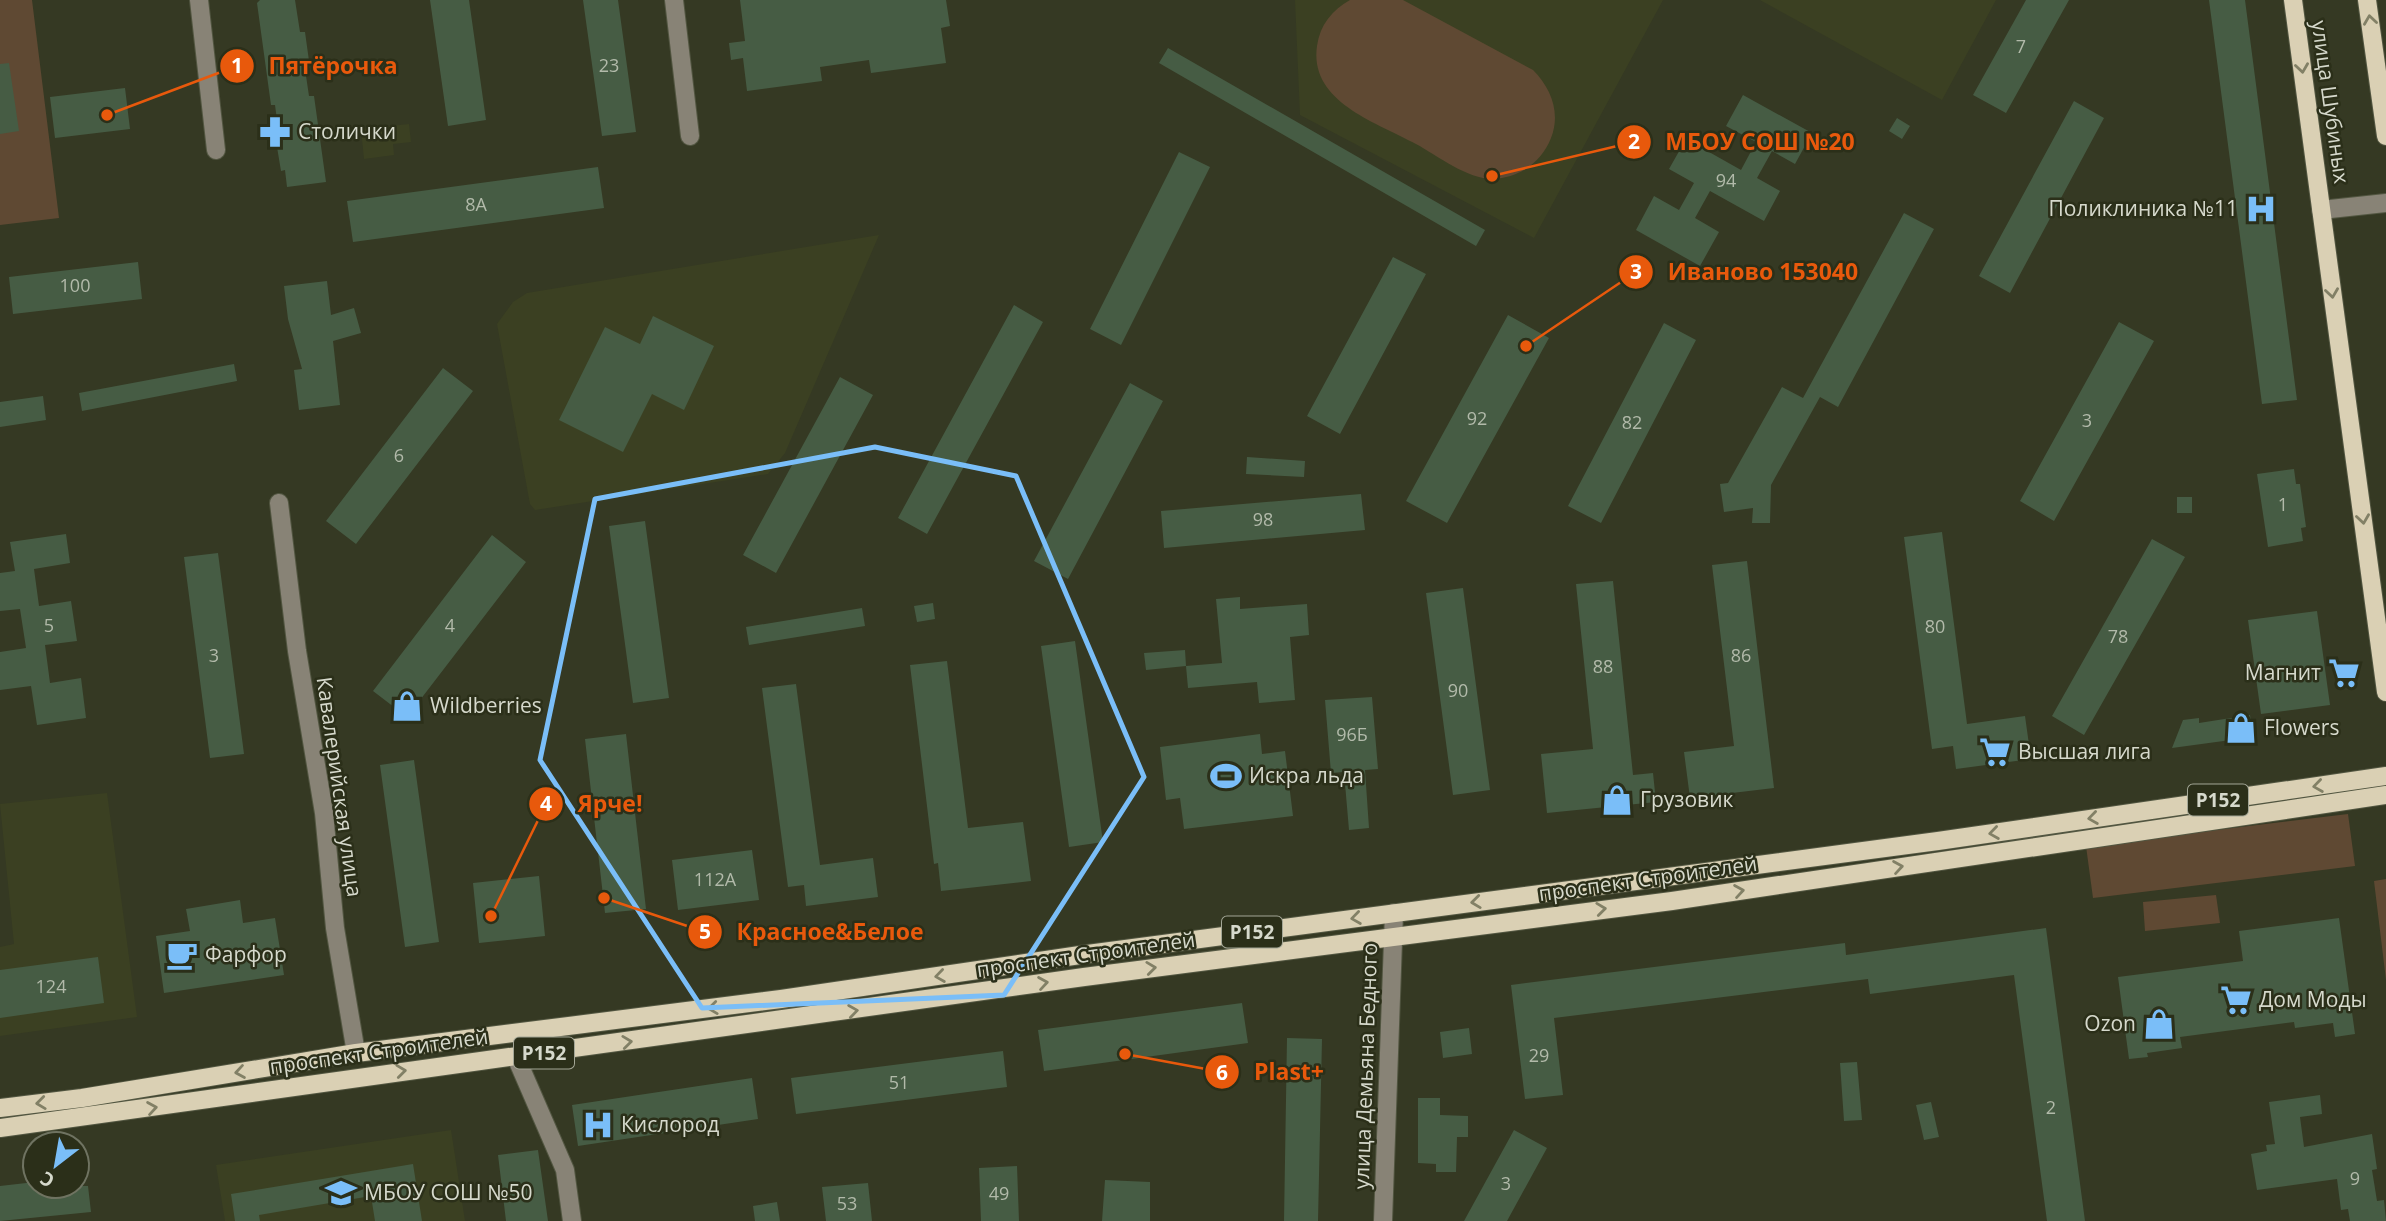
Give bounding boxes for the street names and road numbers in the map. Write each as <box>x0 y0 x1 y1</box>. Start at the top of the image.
street label: улица Шубиных <box>2306 18 2356 185</box>
street label: Кавалерийская улица <box>311 675 369 899</box>
road number: Р152 <box>2188 785 2248 816</box>
street label: проспект Строителей <box>1537 849 1759 907</box>
road number: Р152 <box>1222 916 1282 948</box>
street label: проспект Строителей <box>975 925 1197 983</box>
street label: улица Демьяна Бедного <box>1347 942 1383 1190</box>
street label: проспект Строителей <box>268 1022 490 1080</box>
road number: Р152 <box>514 1037 574 1068</box>

